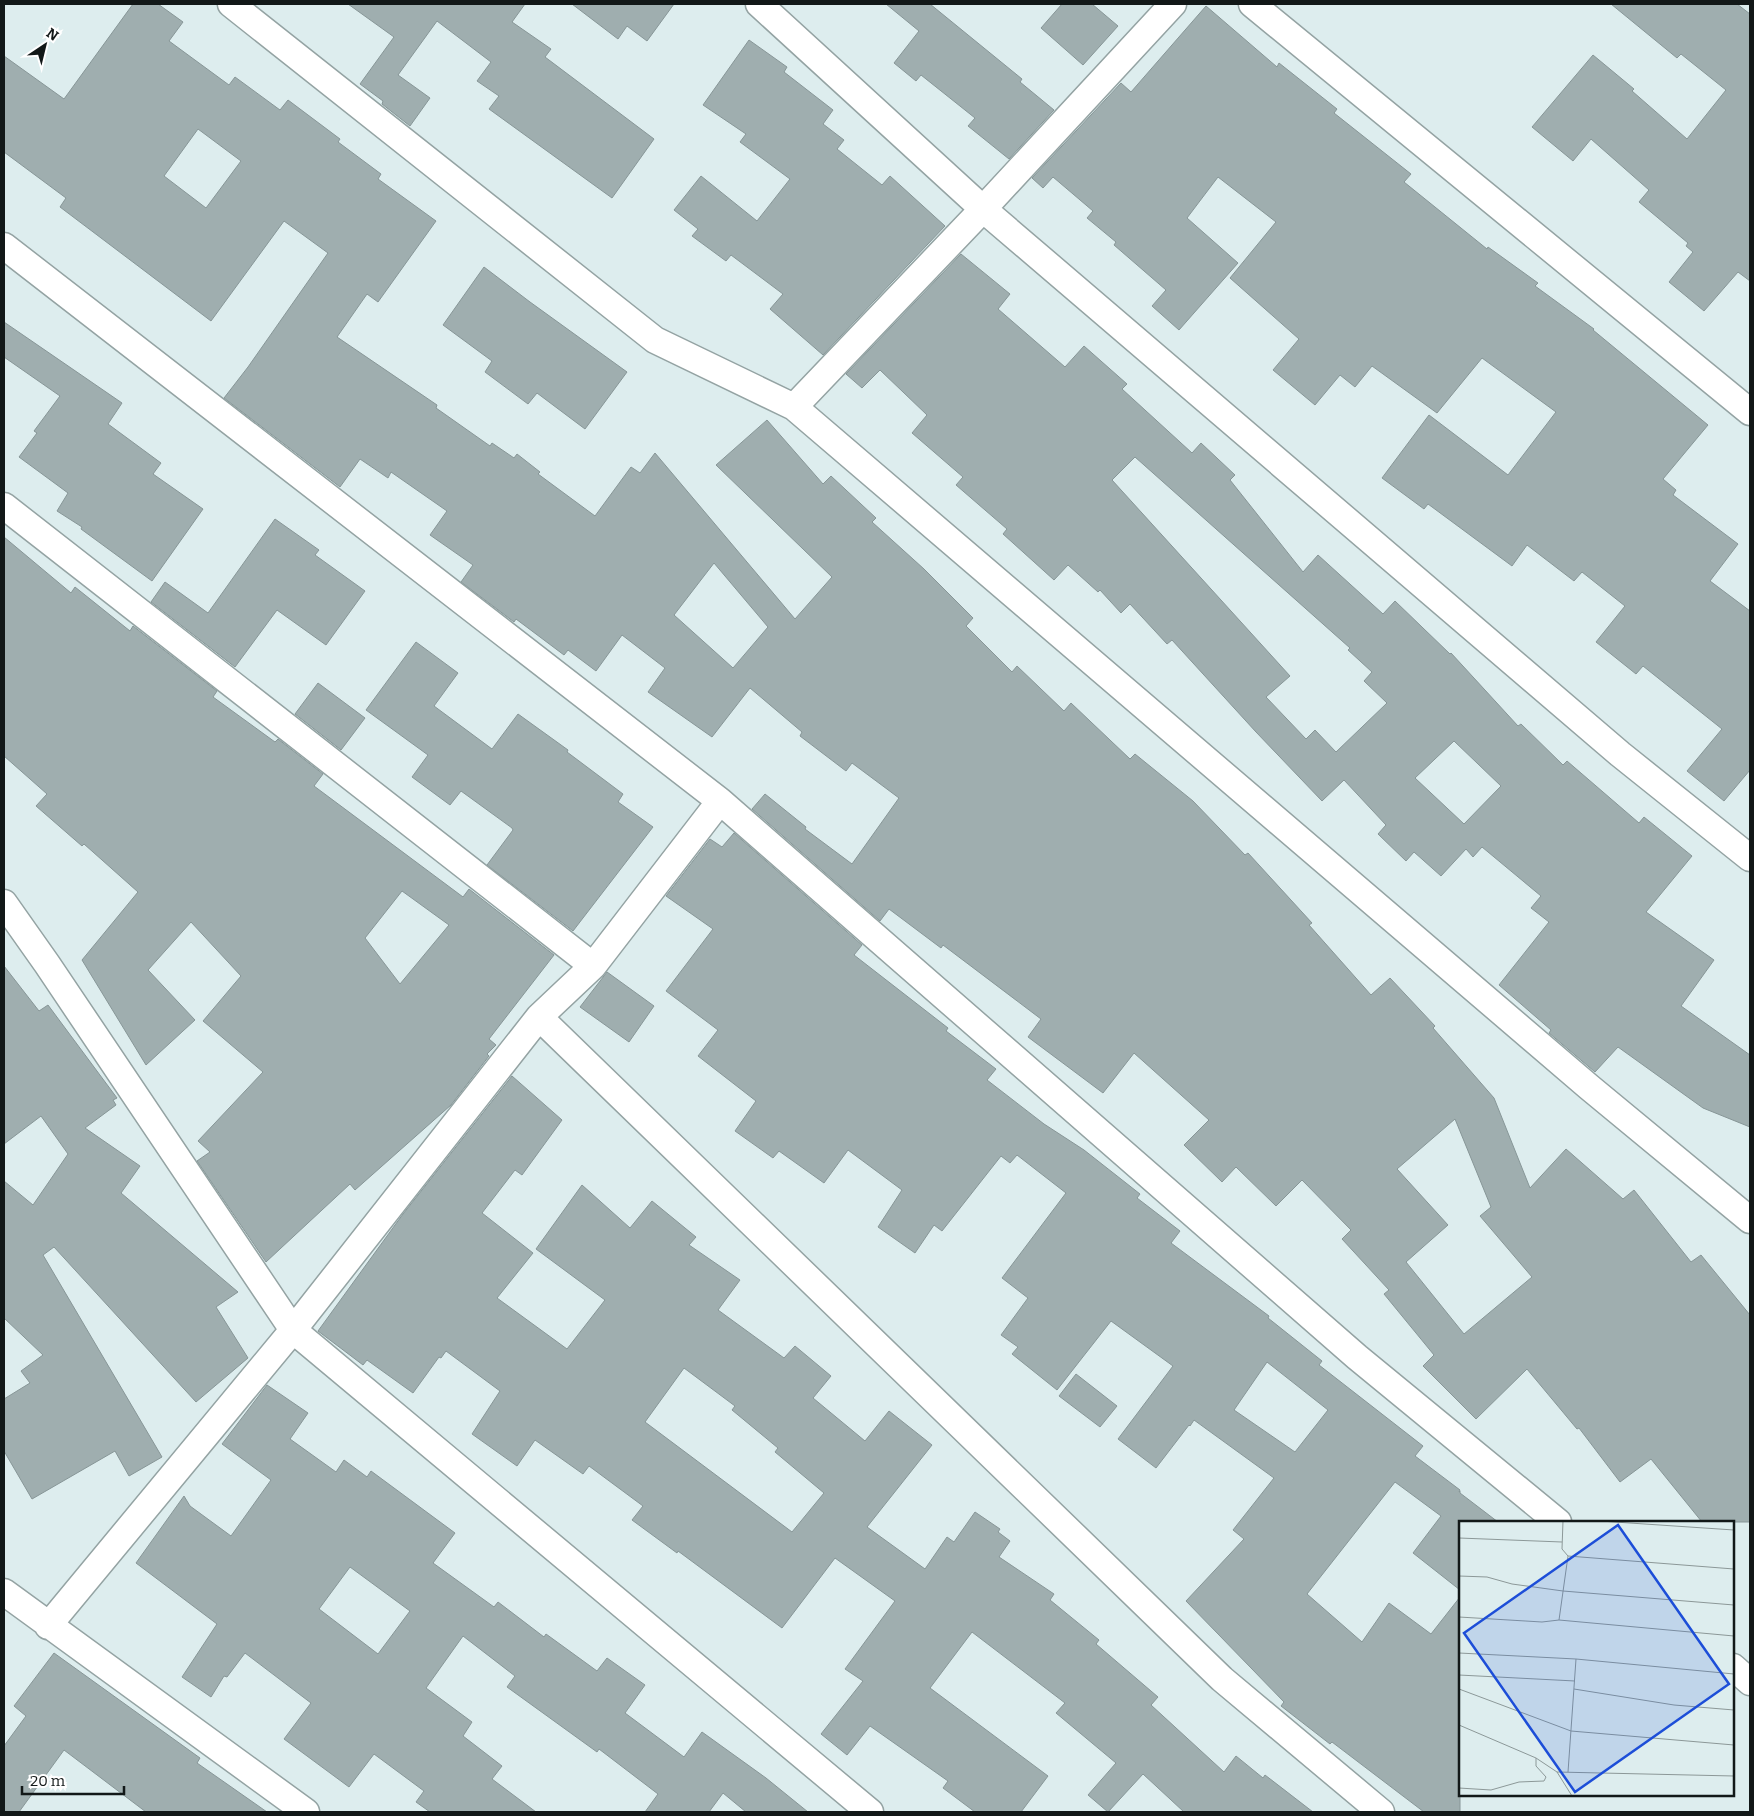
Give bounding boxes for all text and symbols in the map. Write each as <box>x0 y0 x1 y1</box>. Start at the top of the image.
north arrow <box>20 20 70 70</box>
text: N <box>43 25 62 45</box>
inset map <box>1459 1521 1734 1796</box>
scale bar <box>22 1764 125 1796</box>
text: 20 m <box>30 1772 66 1790</box>

